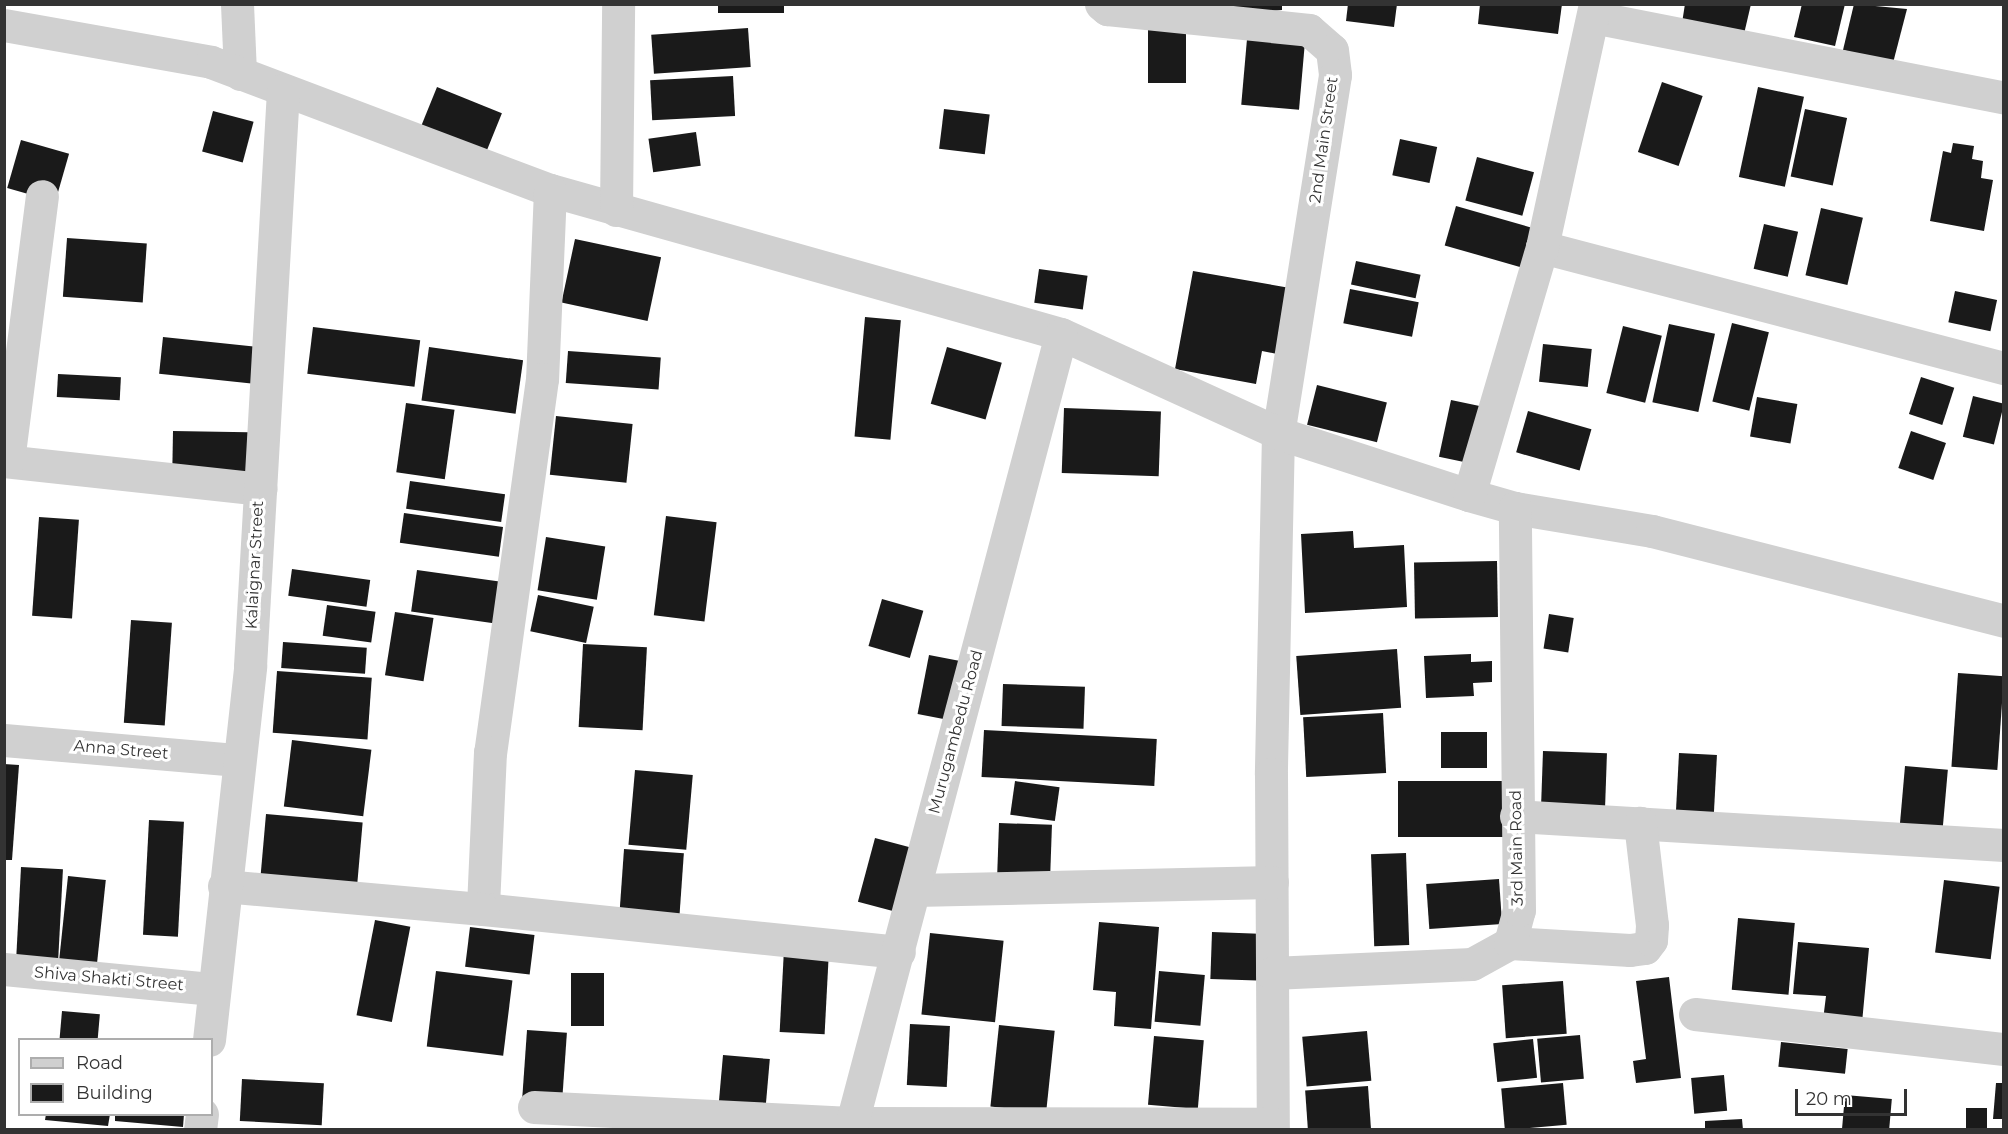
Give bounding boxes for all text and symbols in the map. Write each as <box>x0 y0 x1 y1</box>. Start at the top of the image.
street label: 2nd Main Street <box>1306 76 1342 204</box>
street label: Kalaignar Street <box>242 500 268 630</box>
street label: Murugambedu Road <box>925 648 987 816</box>
street label: Anna Street <box>73 736 169 764</box>
street label: 3rd Main Road <box>1506 790 1528 906</box>
street label: Shiva Shakti Street <box>33 963 185 995</box>
legend <box>18 1038 213 1116</box>
text: Road <box>76 1052 123 1074</box>
scale bar <box>1798 1077 1910 1115</box>
text: Building <box>76 1082 153 1104</box>
text: 20 m <box>1806 1088 1852 1110</box>

